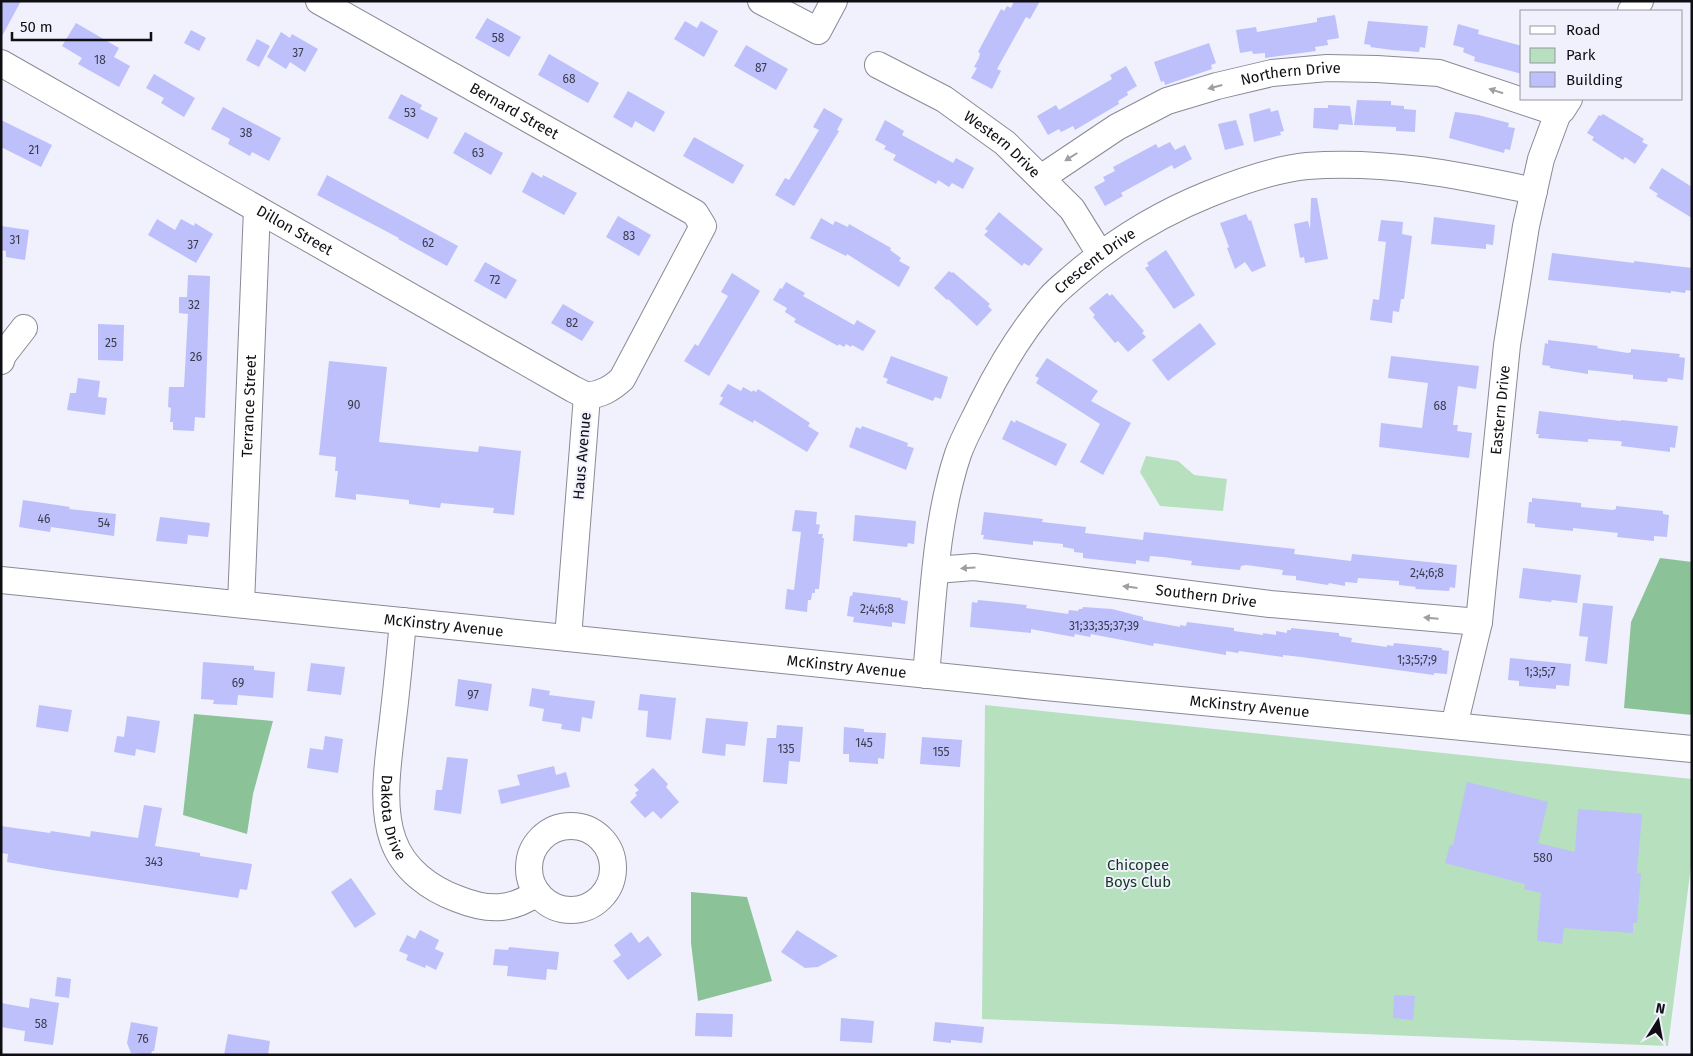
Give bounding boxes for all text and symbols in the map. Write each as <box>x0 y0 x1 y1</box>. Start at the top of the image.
scale bar <box>12 10 151 42</box>
legend <box>1520 10 1683 100</box>
text: 50 m <box>20 18 53 36</box>
text: Road <box>1566 21 1601 39</box>
house number: 58 <box>492 31 505 45</box>
house number: 37 <box>292 46 304 60</box>
text: Park <box>1566 46 1596 64</box>
house number: 18 <box>94 53 106 67</box>
street label: Northern Drive <box>1239 59 1341 89</box>
house number: 87 <box>755 61 767 75</box>
text: Building <box>1566 71 1622 89</box>
house number: 68 <box>562 72 576 86</box>
street label: Bernard Street <box>467 79 562 143</box>
one-way arrow <box>1208 83 1223 91</box>
one-way arrow <box>1488 87 1503 95</box>
house number: 53 <box>404 106 416 120</box>
street label: Western Drive <box>960 107 1044 182</box>
house number: 38 <box>240 126 253 140</box>
house number: 21 <box>29 143 39 157</box>
house number: 63 <box>472 146 484 160</box>
one-way arrow <box>1064 153 1077 162</box>
street label: Dillon Street <box>253 202 337 259</box>
street label: Crescent Drive <box>1051 224 1139 298</box>
house number: 83 <box>623 229 635 243</box>
house number: 31 <box>10 233 20 247</box>
house number: 62 <box>422 236 434 250</box>
house number: 37 <box>187 238 199 252</box>
house number: 72 <box>489 273 501 287</box>
house number: 32 <box>188 298 200 312</box>
house number: 82 <box>566 316 578 330</box>
house number: 25 <box>105 336 117 350</box>
house number: 26 <box>190 350 202 364</box>
street label: Terrance Street <box>238 354 260 458</box>
street label: Eastern Drive <box>1487 364 1514 456</box>
house number: 90 <box>348 398 361 412</box>
house number: 68 <box>1433 399 1447 413</box>
street label: Haus Avenue <box>569 411 595 501</box>
house number: 46 <box>38 512 50 526</box>
house number: 54 <box>98 516 111 530</box>
one-way arrow <box>960 564 976 572</box>
house number: 2;4;6;8 <box>1410 566 1444 580</box>
street label: Southern Drive <box>1154 581 1258 611</box>
one-way arrow <box>1121 582 1137 590</box>
house number: 2;4;6;8 <box>860 602 894 616</box>
street label: McKinstry Avenue <box>383 610 504 640</box>
one-way arrow <box>1422 614 1438 622</box>
house number: 31;33;35;37;39 <box>1069 619 1139 633</box>
street label: McKinstry Avenue <box>786 652 907 682</box>
house number: 1;3;5;7;9 <box>1397 653 1437 667</box>
house number: 1;3;5;7 <box>1524 665 1556 679</box>
house number: 69 <box>232 676 244 690</box>
house number: 97 <box>467 688 479 702</box>
street label: McKinstry Avenue <box>1189 692 1310 721</box>
house number: 145 <box>855 736 873 750</box>
house number: 135 <box>777 742 795 756</box>
house number: 155 <box>932 745 950 759</box>
street label: Dakota Drive <box>377 774 410 863</box>
house number: 580 <box>1533 851 1553 865</box>
house number: 343 <box>145 855 163 869</box>
park label: Chicopee Boys Club <box>1105 856 1171 891</box>
north arrow <box>1633 996 1683 1046</box>
text: N <box>1654 999 1667 1018</box>
house number: 58 <box>35 1017 48 1031</box>
house number: 76 <box>137 1032 149 1046</box>

